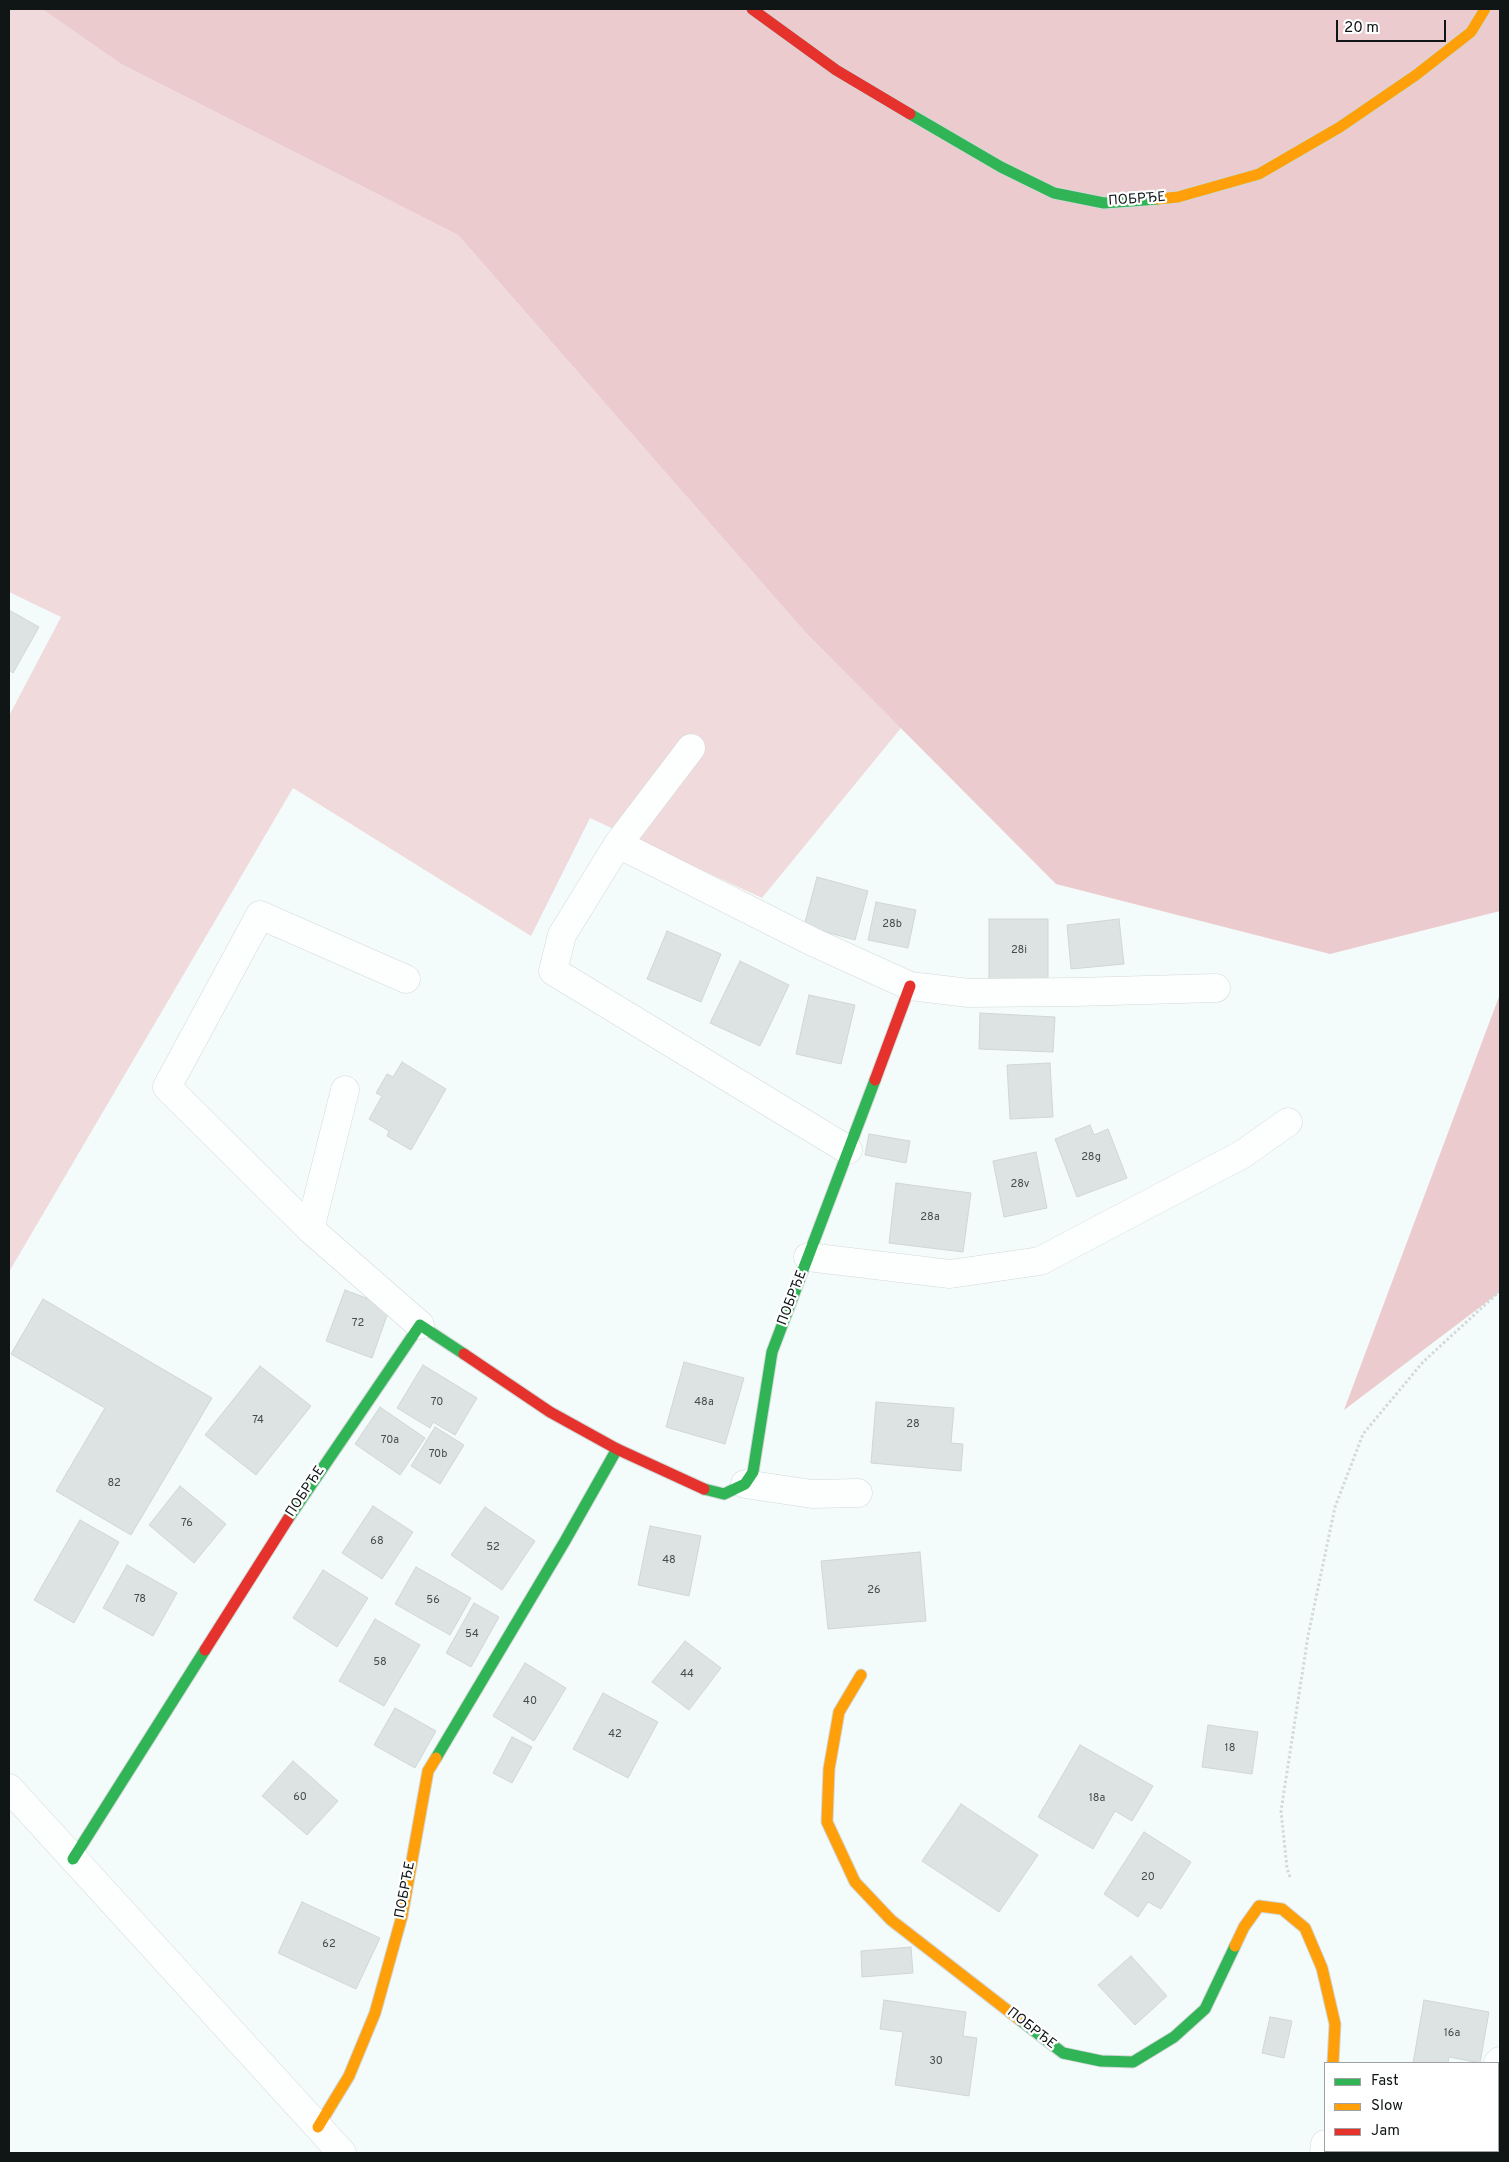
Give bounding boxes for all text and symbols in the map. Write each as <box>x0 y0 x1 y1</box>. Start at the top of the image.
scale bar <box>1339 10 1449 42</box>
text: 20 m <box>1344 19 1379 38</box>
street label: ПОБРЂЕ <box>1108 190 1166 210</box>
house number: 28b <box>882 918 902 932</box>
house number: 28i <box>1011 944 1027 958</box>
house number: 28g <box>1081 1151 1101 1165</box>
house number: 28v <box>1011 1178 1029 1192</box>
house number: 28a <box>920 1211 940 1225</box>
street label: ПОБРЂЕ <box>775 1268 811 1328</box>
house number: 72 <box>352 1317 364 1331</box>
house number: 70 <box>431 1396 443 1410</box>
house number: 48a <box>694 1396 714 1410</box>
house number: 74 <box>252 1414 264 1428</box>
house number: 28 <box>906 1418 920 1432</box>
house number: 70a <box>381 1434 399 1448</box>
house number: 70b <box>429 1448 447 1462</box>
street label: ПОБРЂЕ <box>283 1463 329 1521</box>
house number: 82 <box>107 1477 121 1491</box>
house number: 76 <box>181 1517 193 1531</box>
house number: 68 <box>370 1535 384 1549</box>
house number: 52 <box>486 1541 500 1555</box>
house number: 48 <box>662 1554 676 1568</box>
house number: 26 <box>867 1584 881 1598</box>
house number: 78 <box>134 1593 146 1607</box>
house number: 56 <box>426 1594 440 1608</box>
house number: 54 <box>465 1628 479 1642</box>
house number: 58 <box>373 1656 387 1670</box>
house number: 44 <box>680 1668 694 1682</box>
house number: 40 <box>523 1695 537 1709</box>
house number: 42 <box>608 1728 622 1742</box>
house number: 18 <box>1225 1742 1235 1756</box>
house number: 60 <box>293 1791 307 1805</box>
house number: 18a <box>1089 1792 1105 1806</box>
street label: ПОБРЂЕ <box>392 1860 420 1920</box>
house number: 20 <box>1141 1871 1155 1885</box>
house number: 62 <box>322 1938 336 1952</box>
street label: ПОБРЂЕ <box>1003 2005 1059 2053</box>
house number: 16a <box>1444 2027 1460 2041</box>
house number: 30 <box>929 2055 943 2069</box>
legend <box>1324 2062 1499 2152</box>
text: Fast <box>1371 2072 1399 2091</box>
text: Slow <box>1371 2097 1403 2116</box>
text: Jam <box>1371 2122 1400 2141</box>

